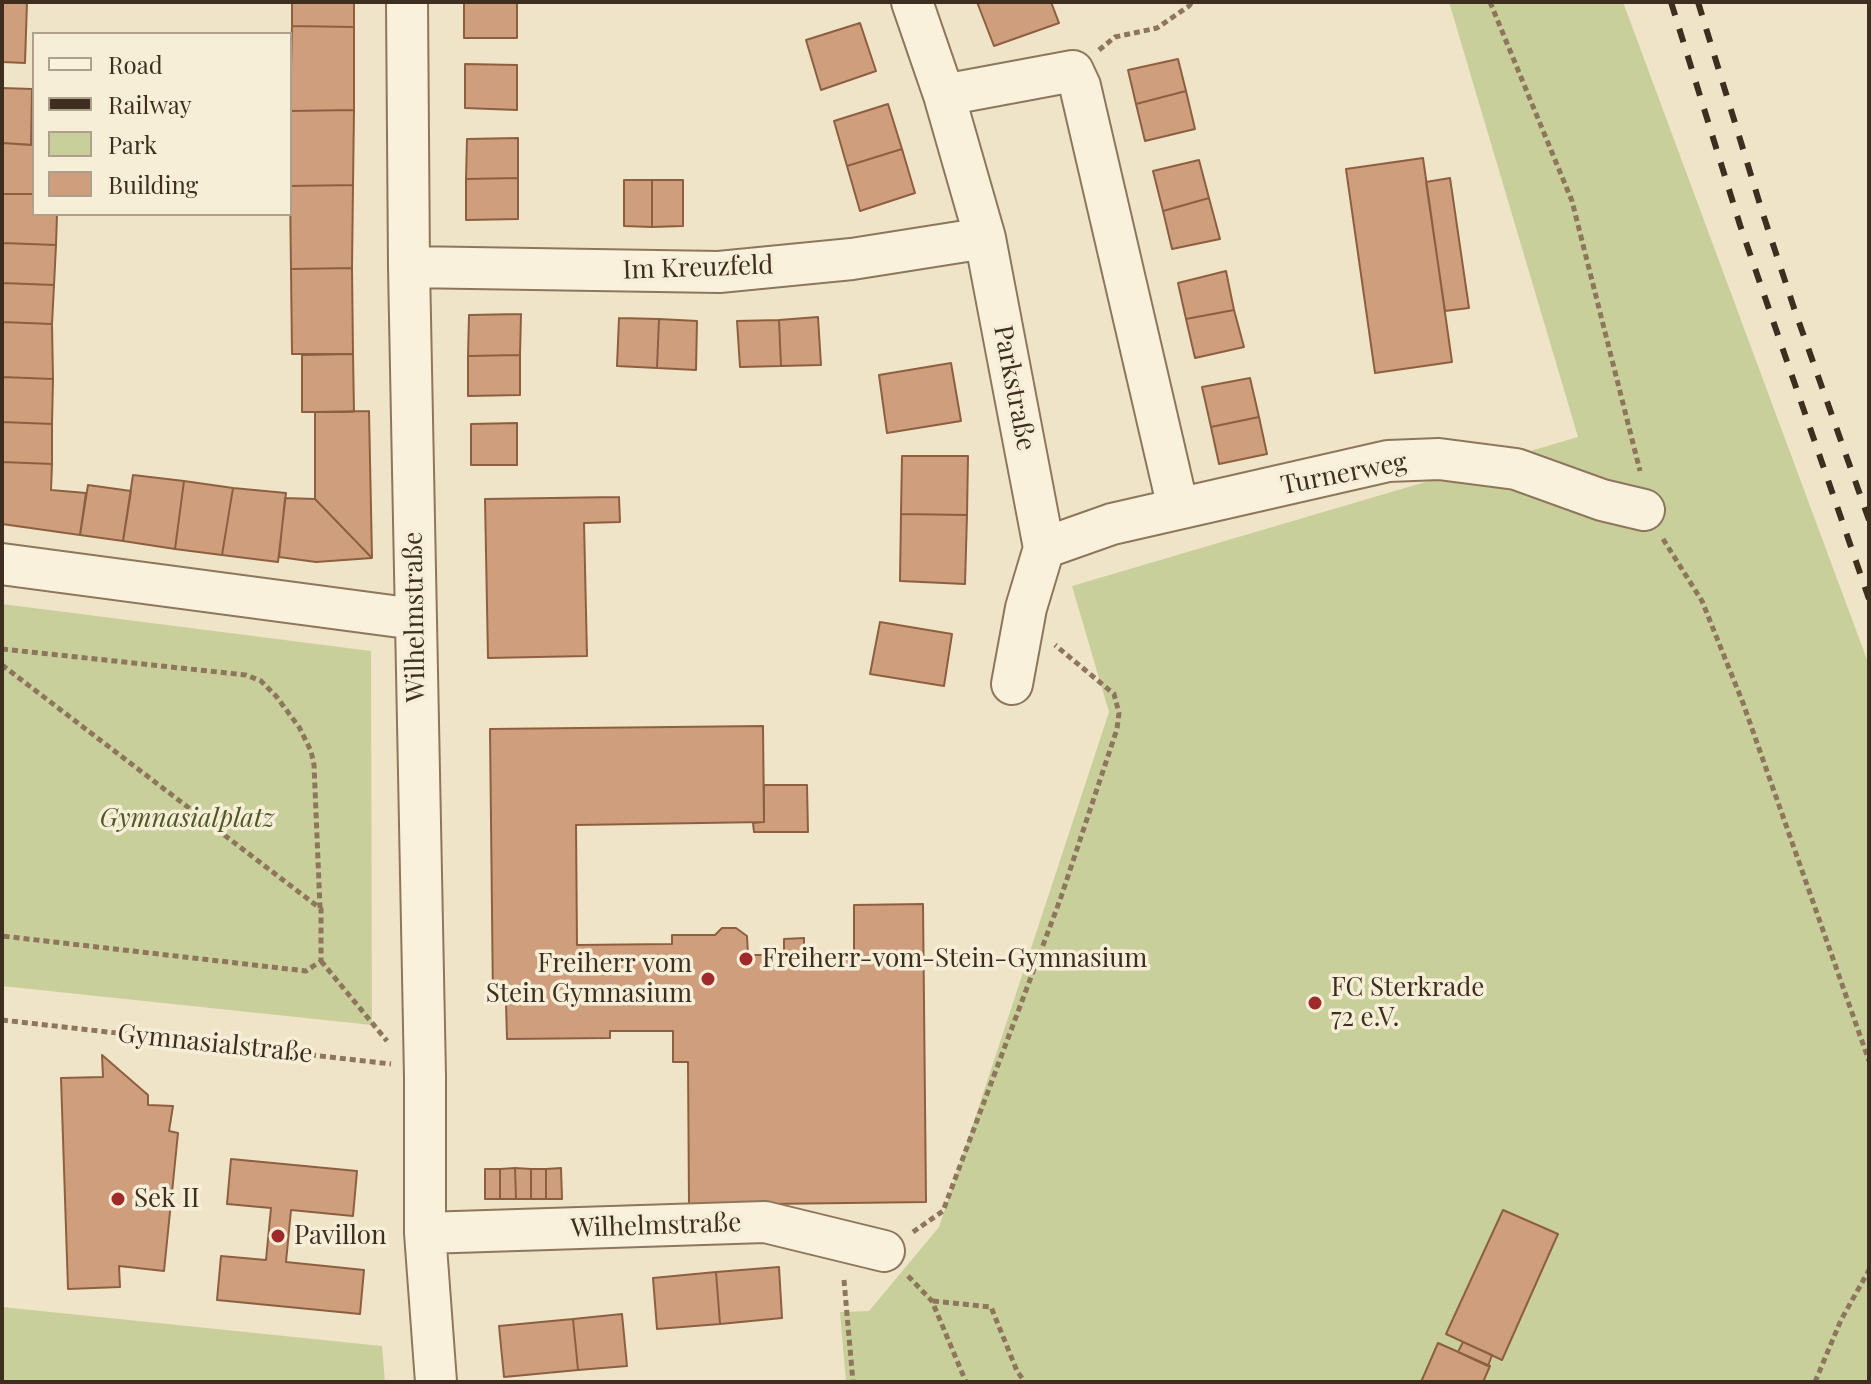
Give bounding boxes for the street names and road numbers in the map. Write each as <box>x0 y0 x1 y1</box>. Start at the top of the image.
street label: Im Kreuzfeld <box>622 250 774 286</box>
street label: Parkstraße <box>987 323 1041 453</box>
street label: Turnerweg <box>1278 446 1410 502</box>
street label: Wilhelmstraße <box>398 531 432 703</box>
street label: Gymnasialstraße <box>116 1018 314 1070</box>
street label: Wilhelmstraße <box>570 1207 742 1245</box>

